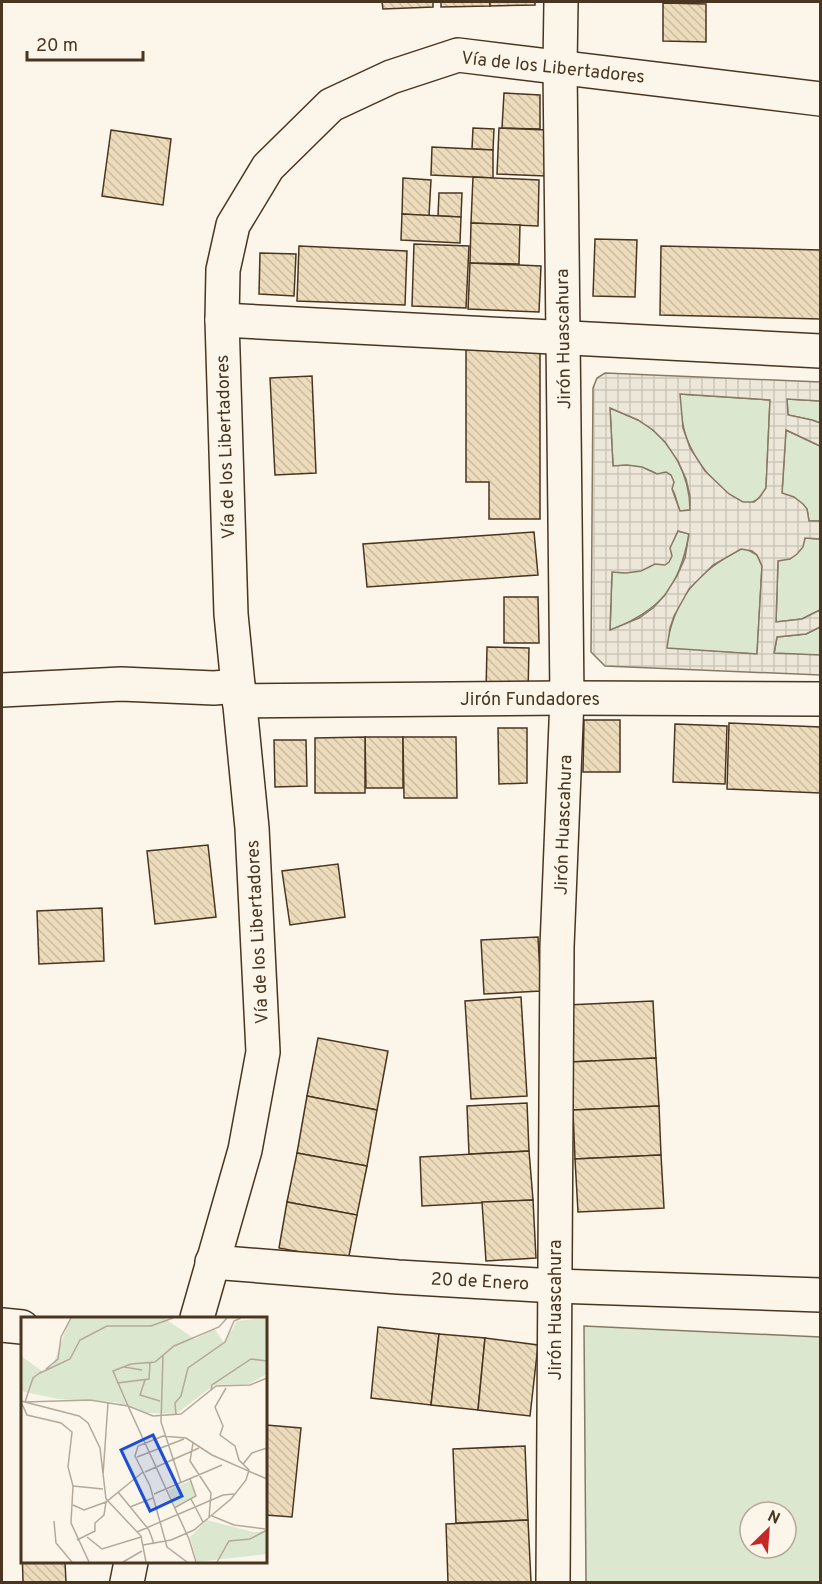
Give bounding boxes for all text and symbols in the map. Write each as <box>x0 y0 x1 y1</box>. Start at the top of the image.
scale bar <box>27 24 142 62</box>
text: 20 m <box>36 35 78 58</box>
street label: Vía de los Libertadores <box>460 47 646 90</box>
street label: Jirón Huascahura <box>552 268 577 410</box>
street label: Vía de los Libertadores <box>212 354 241 539</box>
street label: Jirón Fundadores <box>460 689 600 712</box>
street label: Jirón Huascahura <box>551 754 578 896</box>
street label: Vía de los Libertadores <box>242 839 275 1025</box>
street label: Jirón Huascahura <box>545 1240 568 1380</box>
street label: 20 de Enero <box>430 1268 530 1297</box>
inset map <box>21 1317 267 1563</box>
north arrow <box>738 1500 798 1560</box>
text: N <box>764 1507 783 1530</box>

